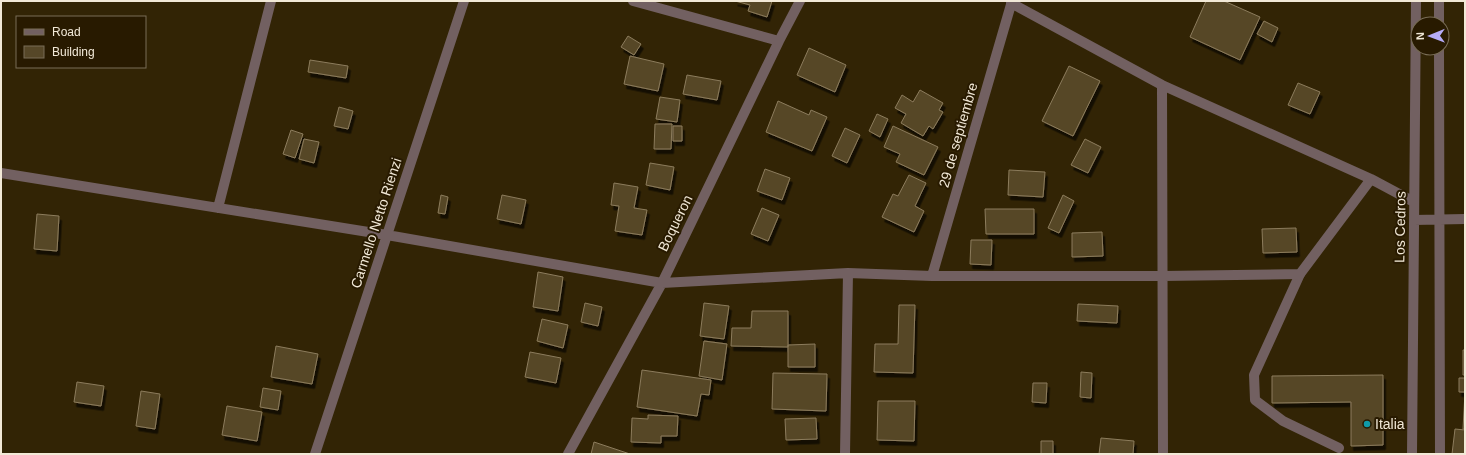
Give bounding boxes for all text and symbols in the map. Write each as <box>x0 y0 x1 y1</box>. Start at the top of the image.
legend <box>16 16 146 68</box>
north arrow <box>1410 16 1450 56</box>
text: Road <box>52 25 81 39</box>
text: N <box>1414 32 1426 40</box>
text: Building <box>52 45 95 59</box>
street label: 29 de septiembre <box>935 81 981 189</box>
street label: Carmello Netto Rienzi <box>347 156 405 290</box>
street label: Los Cedros <box>1391 191 1409 263</box>
street label: Boqueron <box>655 192 695 254</box>
place label: Italia <box>1375 416 1405 432</box>
marker: Italia <box>1362 419 1372 429</box>

